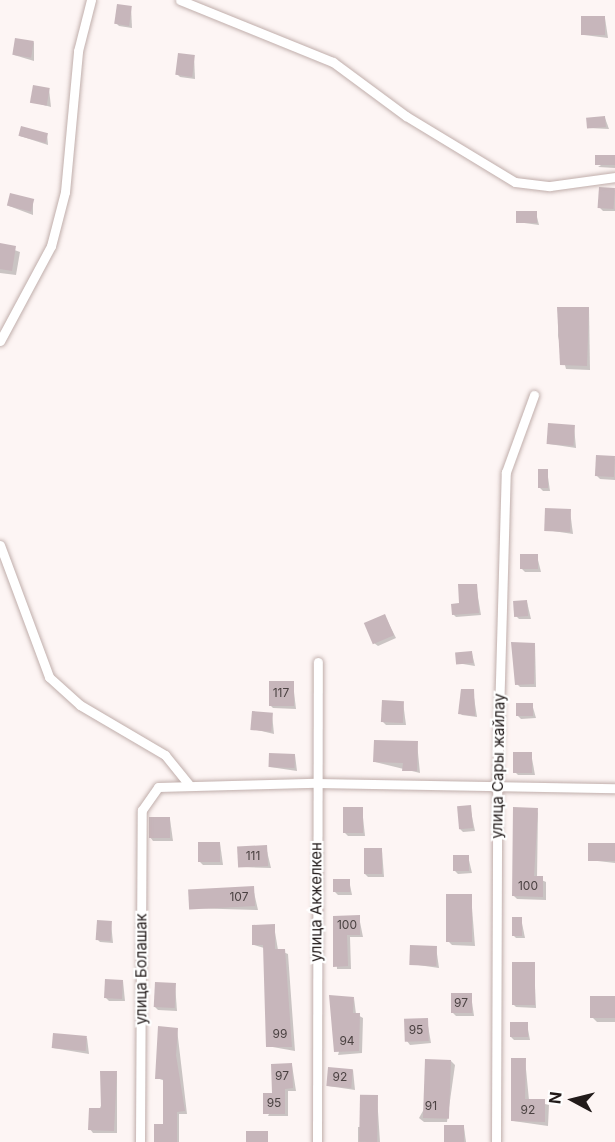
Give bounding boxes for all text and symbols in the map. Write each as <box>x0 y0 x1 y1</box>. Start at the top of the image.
house number: 117 <box>273 686 289 700</box>
street label: улица Сары жайлау <box>488 693 508 839</box>
street label: улица Акжелкен <box>307 842 325 962</box>
house number: 111 <box>246 849 260 863</box>
house number: 100 <box>518 879 538 893</box>
house number: 107 <box>229 890 249 904</box>
street label: улица Болашак <box>132 913 150 1025</box>
house number: 100 <box>337 918 357 932</box>
house number: 97 <box>454 996 468 1010</box>
house number: 95 <box>409 1023 423 1037</box>
house number: 99 <box>273 1027 287 1041</box>
house number: 94 <box>339 1034 355 1048</box>
house number: 97 <box>275 1069 289 1083</box>
house number: 92 <box>333 1070 347 1084</box>
north arrow <box>543 1070 603 1130</box>
text: N <box>544 1091 566 1105</box>
house number: 95 <box>267 1096 281 1110</box>
house number: 91 <box>425 1099 437 1113</box>
house number: 92 <box>521 1103 535 1117</box>

